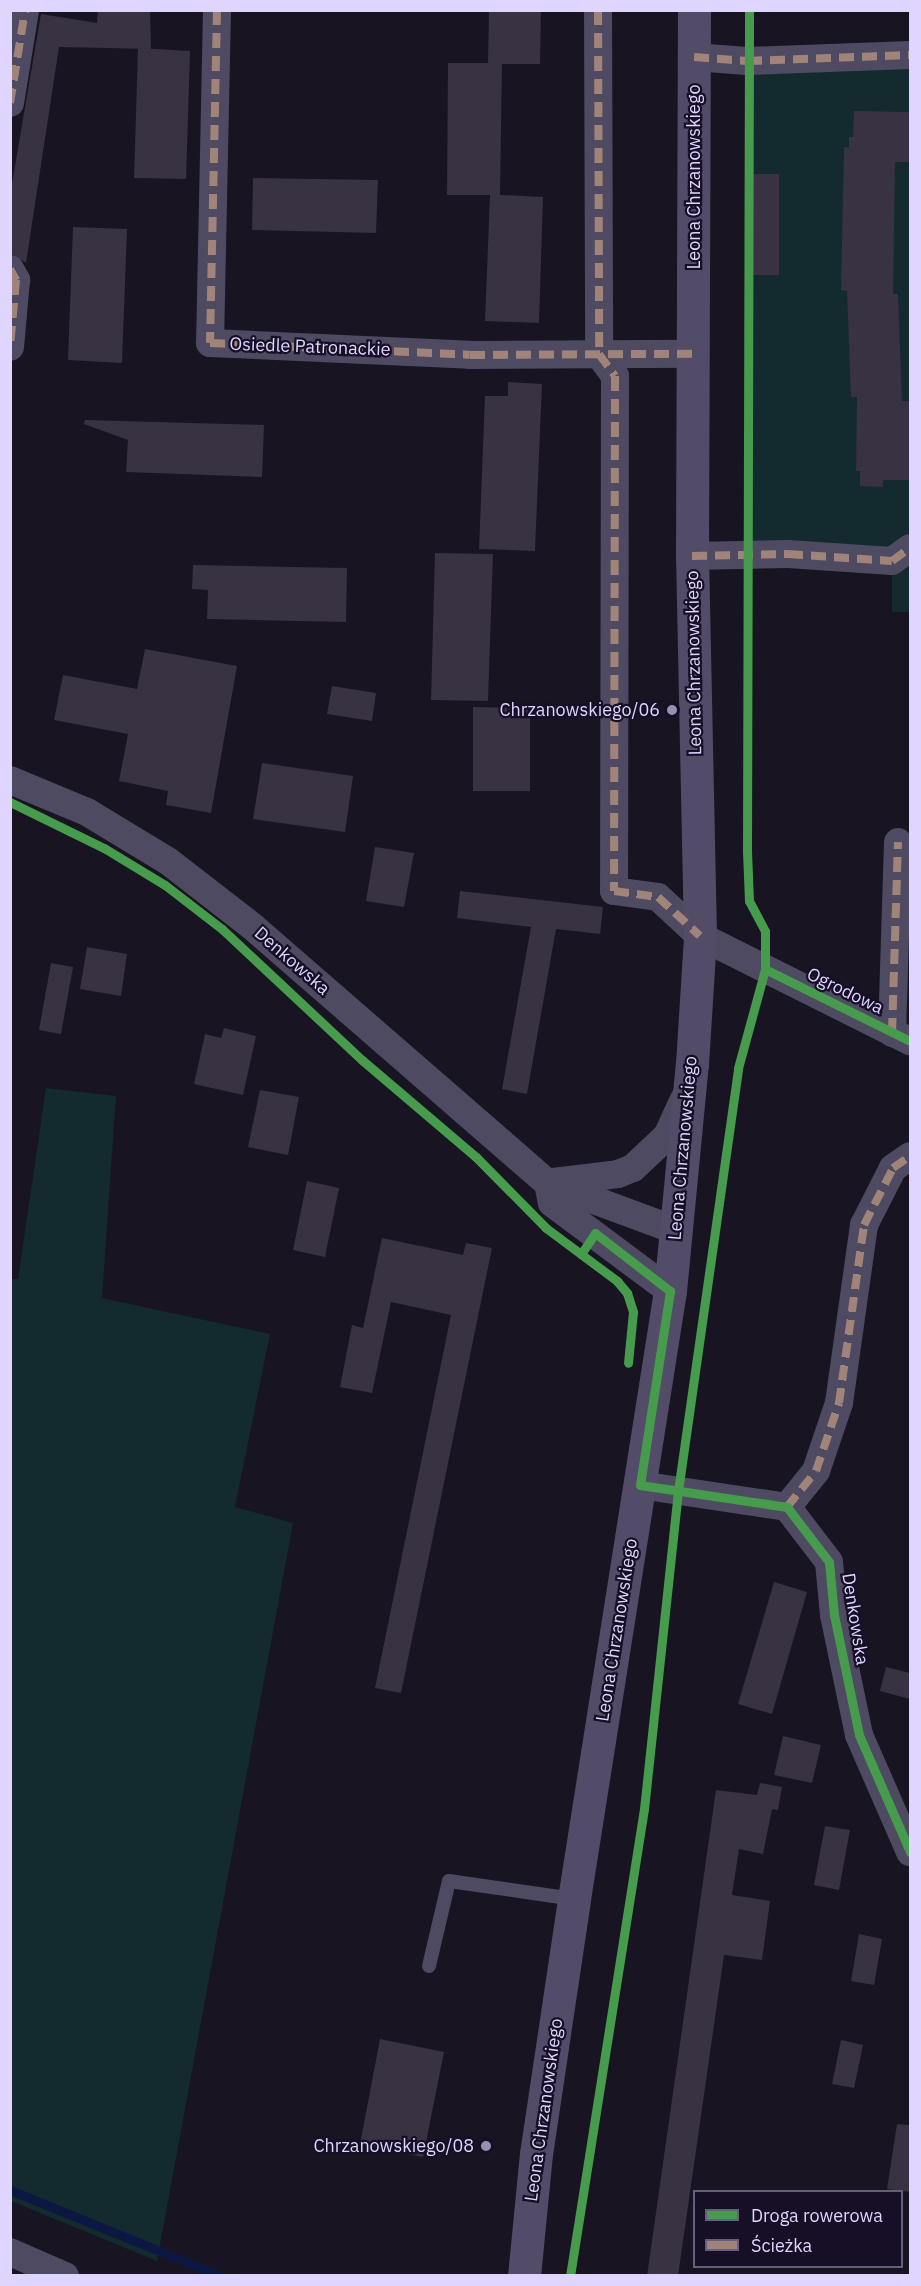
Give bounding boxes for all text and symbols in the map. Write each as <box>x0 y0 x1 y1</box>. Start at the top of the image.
street label: Leona Chrzanowskiego <box>683 85 705 269</box>
street label: Osiedle Patronackie <box>229 333 391 361</box>
street label: Leona Chrzanowskiego <box>682 570 706 756</box>
place label: Chrzanowskiego/06 <box>499 699 660 721</box>
marker: Chrzanowskiego/06 <box>665 703 679 717</box>
street label: Denkowska <box>250 922 334 1000</box>
street label: Ogrodowa <box>803 963 887 1019</box>
street label: Leona Chrzanowskiego <box>664 1055 702 1241</box>
street label: Leona Chrzanowskiego <box>592 1537 642 1723</box>
street label: Denkowska <box>837 1571 873 1667</box>
street label: Leona Chrzanowskiego <box>520 2017 568 2203</box>
place label: Chrzanowskiego/08 <box>313 2135 474 2157</box>
marker: Chrzanowskiego/08 <box>479 2139 493 2153</box>
legend <box>693 2190 903 2268</box>
text: Droga rowerowa <box>751 2204 883 2227</box>
text: Ścieżka <box>751 2234 812 2257</box>

